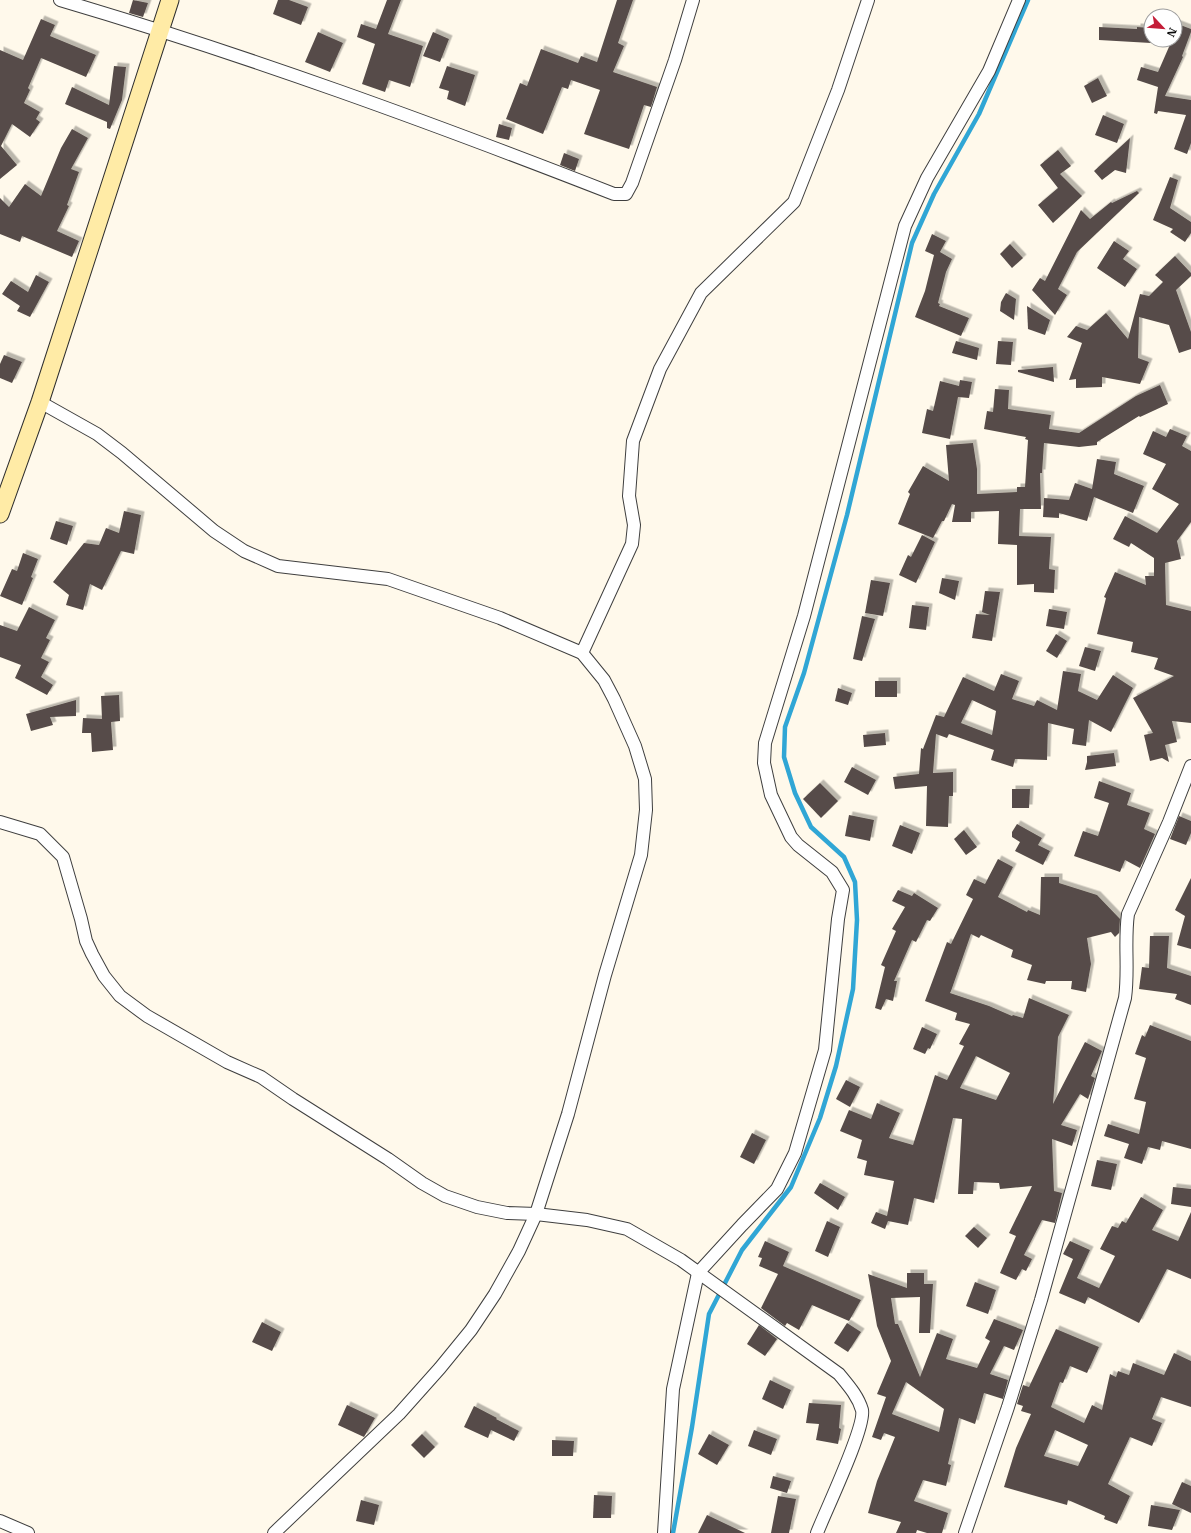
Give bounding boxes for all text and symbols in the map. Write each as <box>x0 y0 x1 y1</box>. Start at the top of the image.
north arrow <box>1143 8 1183 48</box>
text: N <box>1164 25 1180 40</box>

